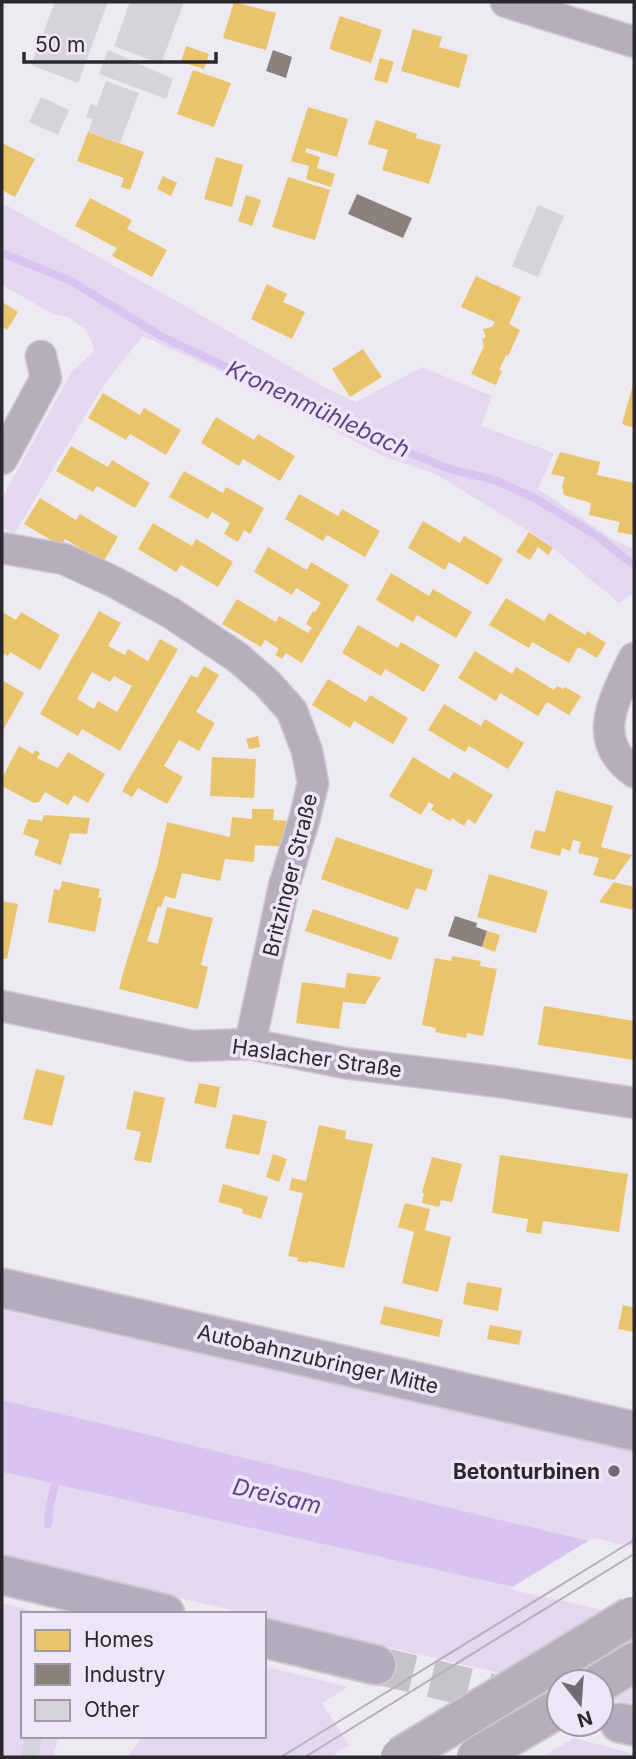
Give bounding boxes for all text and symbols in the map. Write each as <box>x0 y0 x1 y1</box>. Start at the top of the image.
scale bar <box>24 21 217 65</box>
text: 50 m <box>35 32 85 57</box>
water label: Kronenmühlebach <box>222 354 414 464</box>
street label: Britzinger Straße <box>258 791 322 959</box>
street label: Haslacher Straße <box>231 1034 403 1082</box>
street label: Autobahnzubringer Mitte <box>195 1319 441 1399</box>
place label: Betonturbinen <box>453 1459 600 1484</box>
marker: Betonturbinen <box>606 1463 622 1479</box>
water label: Dreisam <box>230 1472 324 1520</box>
legend <box>21 1612 266 1738</box>
text: Homes <box>84 1627 154 1652</box>
text: Industry <box>84 1662 166 1687</box>
north arrow <box>545 1668 615 1738</box>
text: Other <box>84 1697 140 1722</box>
text: N <box>575 1706 595 1732</box>

